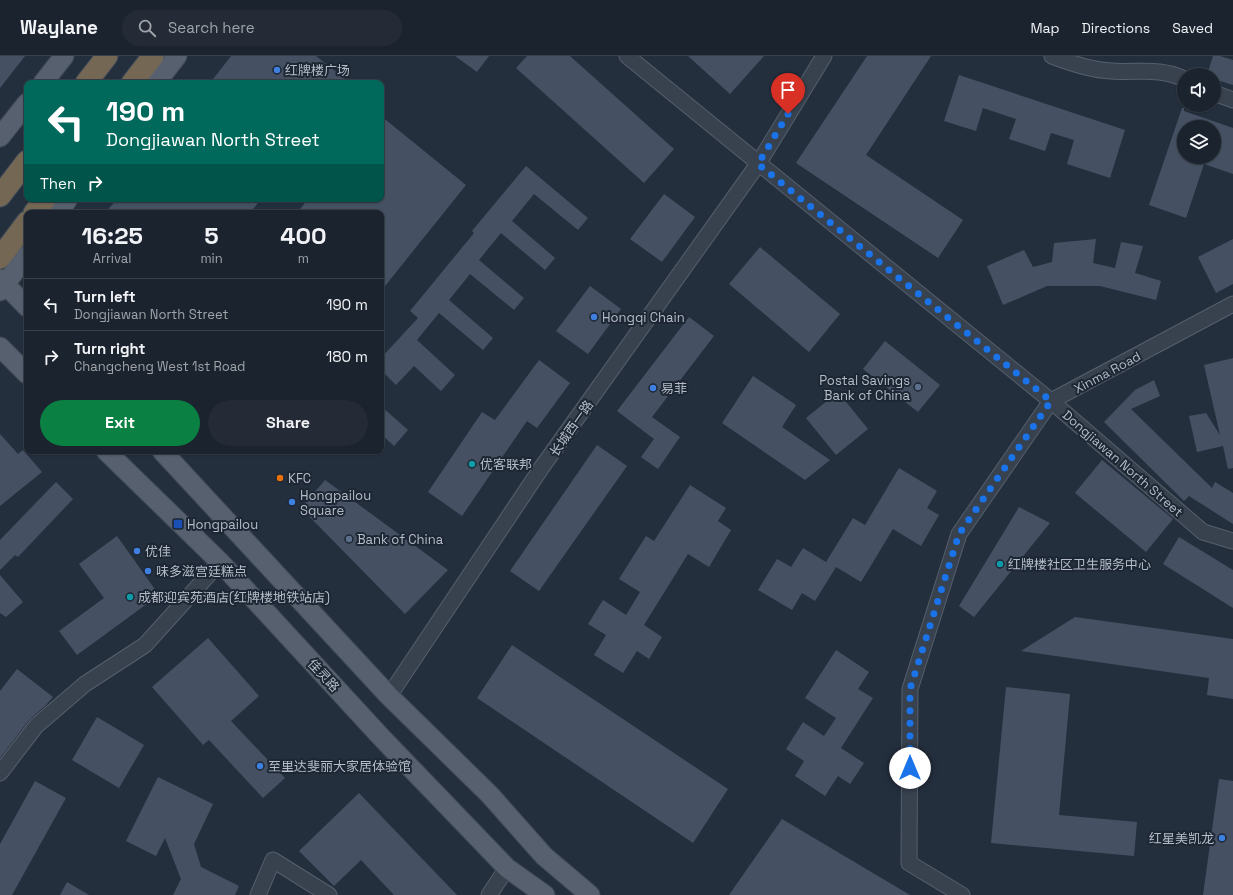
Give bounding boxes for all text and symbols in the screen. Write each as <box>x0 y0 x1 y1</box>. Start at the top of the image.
search box <box>122 10 402 46</box>
text: Waylane <box>20 15 98 40</box>
icon: search <box>136 17 158 39</box>
text: Search here <box>168 18 255 37</box>
text: Map <box>1030 19 1060 37</box>
text: Directions <box>1082 19 1150 37</box>
text: Saved <box>1172 19 1213 37</box>
place label: 红牌楼广场 <box>285 62 350 79</box>
marker: 红牌楼广场 <box>272 65 282 75</box>
map controls <box>1177 68 1221 164</box>
button: sound <box>1177 68 1221 112</box>
pin <box>771 73 805 114</box>
icon: arrive <box>777 79 799 101</box>
text: 190 m <box>106 93 185 129</box>
icon: left <box>40 96 92 148</box>
button: layers <box>1177 120 1221 164</box>
text: Dongjiawan North Street <box>106 128 320 151</box>
icon: right <box>84 172 106 194</box>
text: Then <box>40 174 76 193</box>
text: 16:25 <box>81 220 143 251</box>
text: 5 <box>204 220 219 251</box>
text: 400 <box>280 220 327 251</box>
text: Arrival <box>93 250 132 267</box>
text: min <box>200 250 223 267</box>
text: m <box>298 250 309 267</box>
text: Turn left <box>74 287 136 306</box>
icon: left <box>40 294 62 316</box>
text: 190 m <box>326 295 368 314</box>
text: Dongjiawan North Street <box>74 306 228 323</box>
place label: Hongqi Chain <box>602 309 685 326</box>
marker: Hongqi Chain <box>589 312 599 322</box>
text: Turn right <box>74 339 145 358</box>
icon: right <box>40 346 62 368</box>
text: 180 m <box>326 347 368 366</box>
street label: Xinma Road <box>1071 348 1144 397</box>
text: Changcheng West 1st Road <box>74 358 245 375</box>
place label: Postal Savings Bank of China <box>819 372 911 404</box>
place label: 易菲 <box>661 380 687 397</box>
marker: Postal Savings Bank of China <box>913 382 923 392</box>
marker: 易菲 <box>648 383 658 393</box>
street label: 长城西一路 <box>546 397 597 460</box>
button: Exit <box>40 400 200 446</box>
button: Share <box>208 400 368 446</box>
street label: Dongjiawan North Street <box>1059 406 1187 520</box>
place label: 优客联邦 <box>480 456 532 473</box>
marker: 优客联邦 <box>467 459 477 469</box>
place label: KFC <box>288 470 311 487</box>
marker: KFC <box>275 473 285 483</box>
place label: Hongpailou Square <box>300 487 371 519</box>
marker: Hongpailou Square <box>287 497 297 507</box>
place label: Hongpailou <box>187 516 258 533</box>
marker: Hongpailou <box>172 518 184 530</box>
place label: Bank of China <box>357 531 444 548</box>
marker: Bank of China <box>344 534 354 544</box>
place label: 优佳 <box>145 543 171 560</box>
marker: 优佳 <box>132 546 142 556</box>
place label: 红牌楼社区卫生服务中心 <box>1008 556 1151 573</box>
marker: 红牌楼社区卫生服务中心 <box>995 559 1005 569</box>
place label: 味多滋宫廷糕点 <box>156 563 247 580</box>
marker: 味多滋宫廷糕点 <box>143 566 153 576</box>
place label: 成都迎宾苑酒店(红牌楼地铁站店) <box>138 589 330 606</box>
marker: 成都迎宾苑酒店(红牌楼地铁站店) <box>125 592 135 602</box>
street label: 佳灵路 <box>304 655 343 695</box>
position arrow <box>889 747 931 789</box>
place label: 至里达斐丽大家居体验馆 <box>268 758 411 775</box>
marker: 至里达斐丽大家居体验馆 <box>255 761 265 771</box>
place label: 红星美凯龙 <box>1149 830 1214 847</box>
marker: 红星美凯龙 <box>1217 833 1227 843</box>

